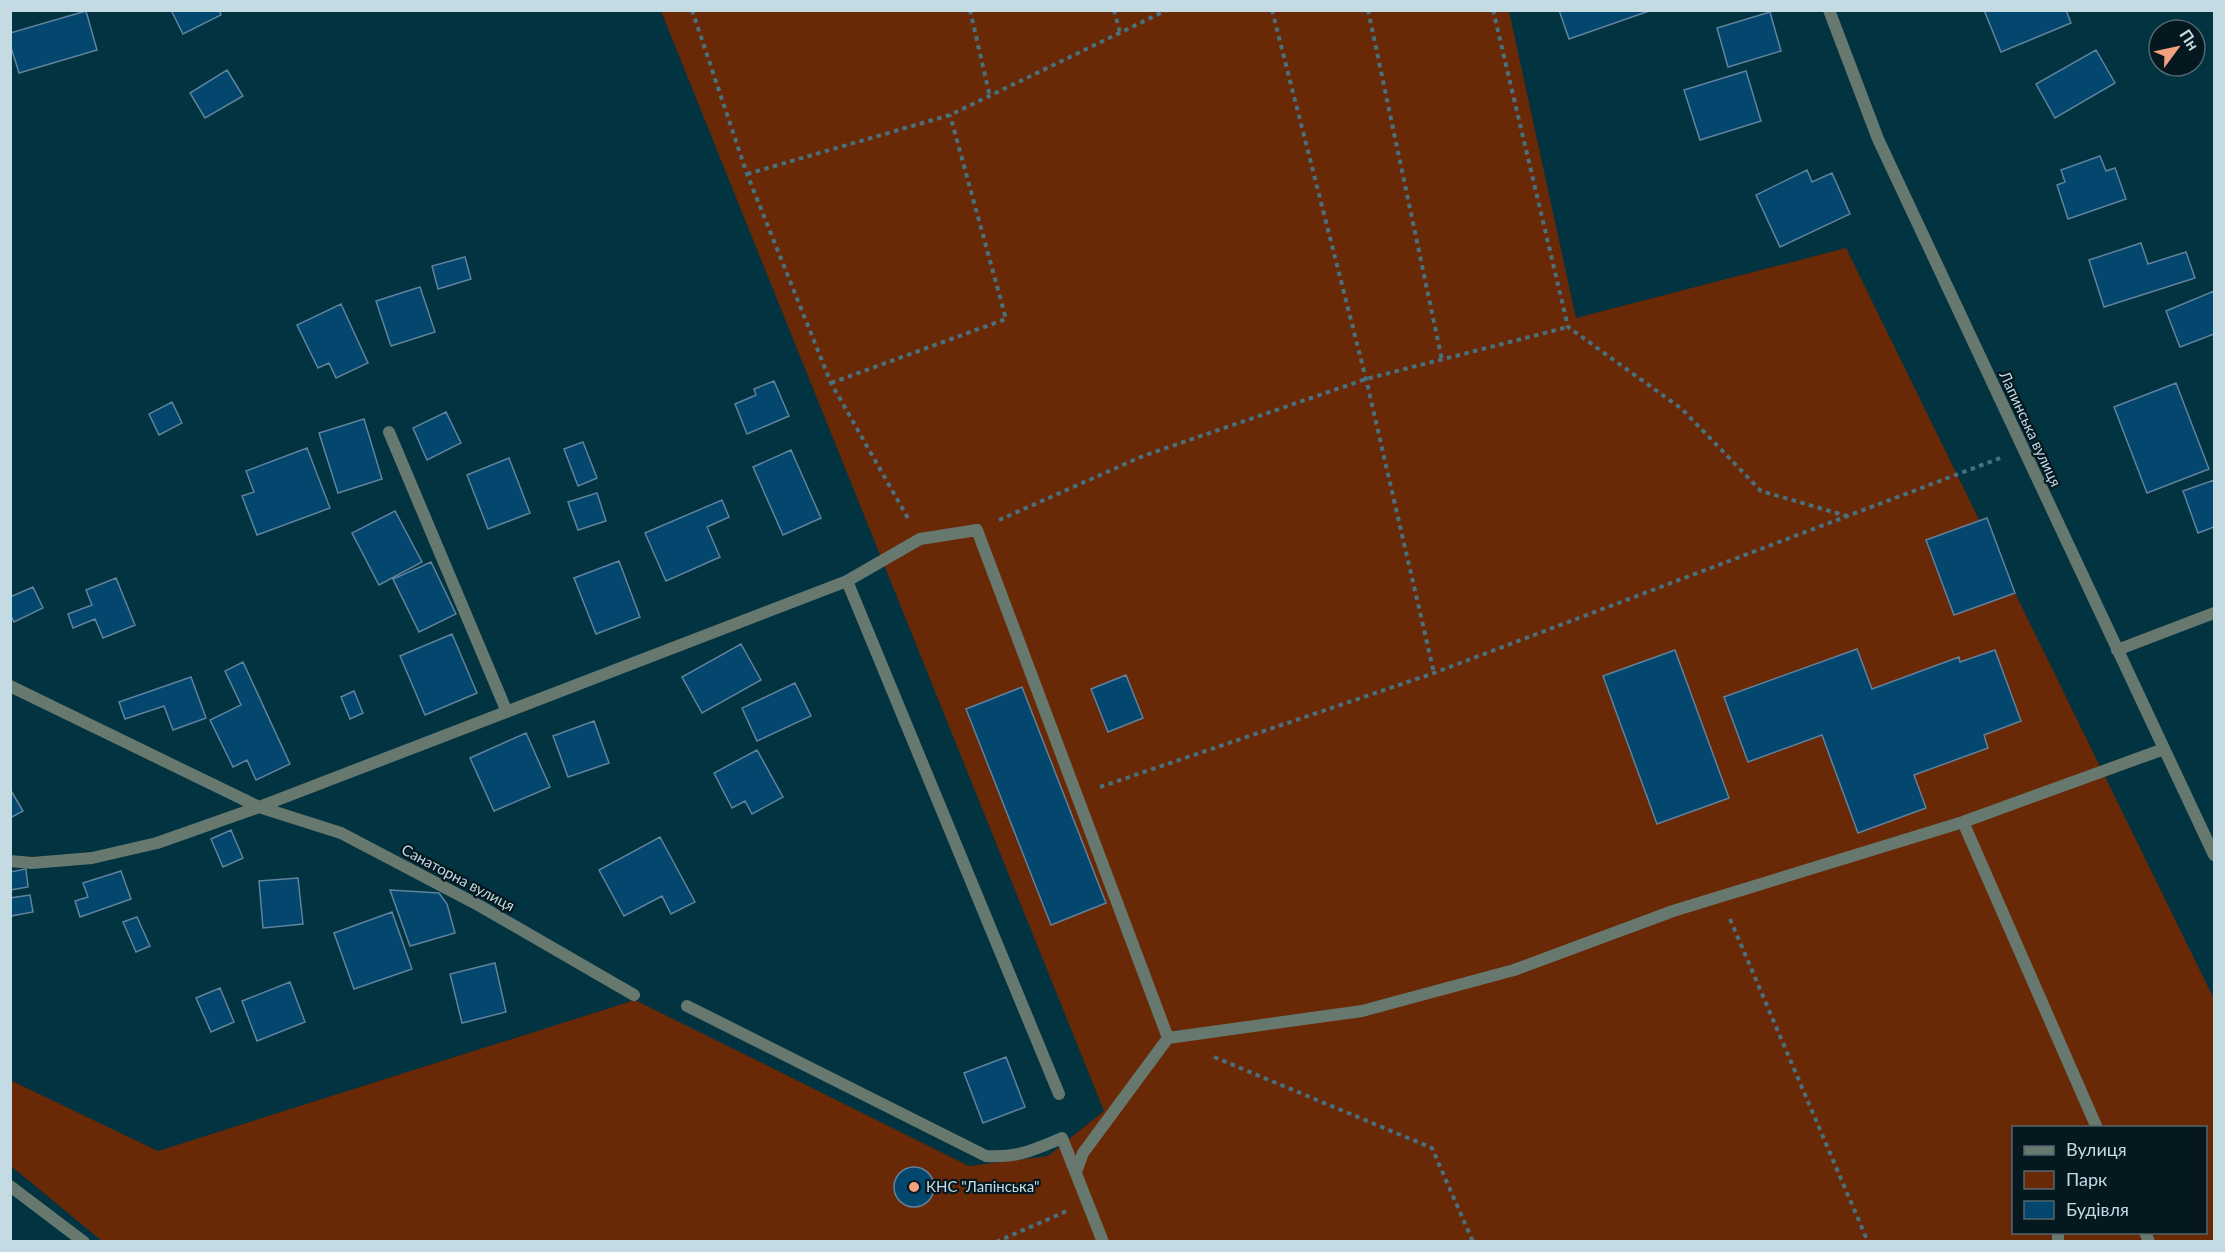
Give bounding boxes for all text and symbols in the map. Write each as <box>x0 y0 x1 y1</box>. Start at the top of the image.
north arrow <box>2147 18 2207 78</box>
text: Пн <box>2176 26 2204 54</box>
street label: Лапинська вулиця <box>1996 367 2066 489</box>
street label: Санаторна вулиця <box>399 840 518 914</box>
legend <box>2012 1126 2207 1234</box>
text: Вулиця <box>2066 1138 2127 1160</box>
text: Парк <box>2066 1168 2108 1190</box>
place label: КНС "Лапінська" <box>926 1177 1040 1195</box>
marker: КНС "Лапінська" <box>907 1180 921 1194</box>
text: Будівля <box>2066 1198 2129 1220</box>

